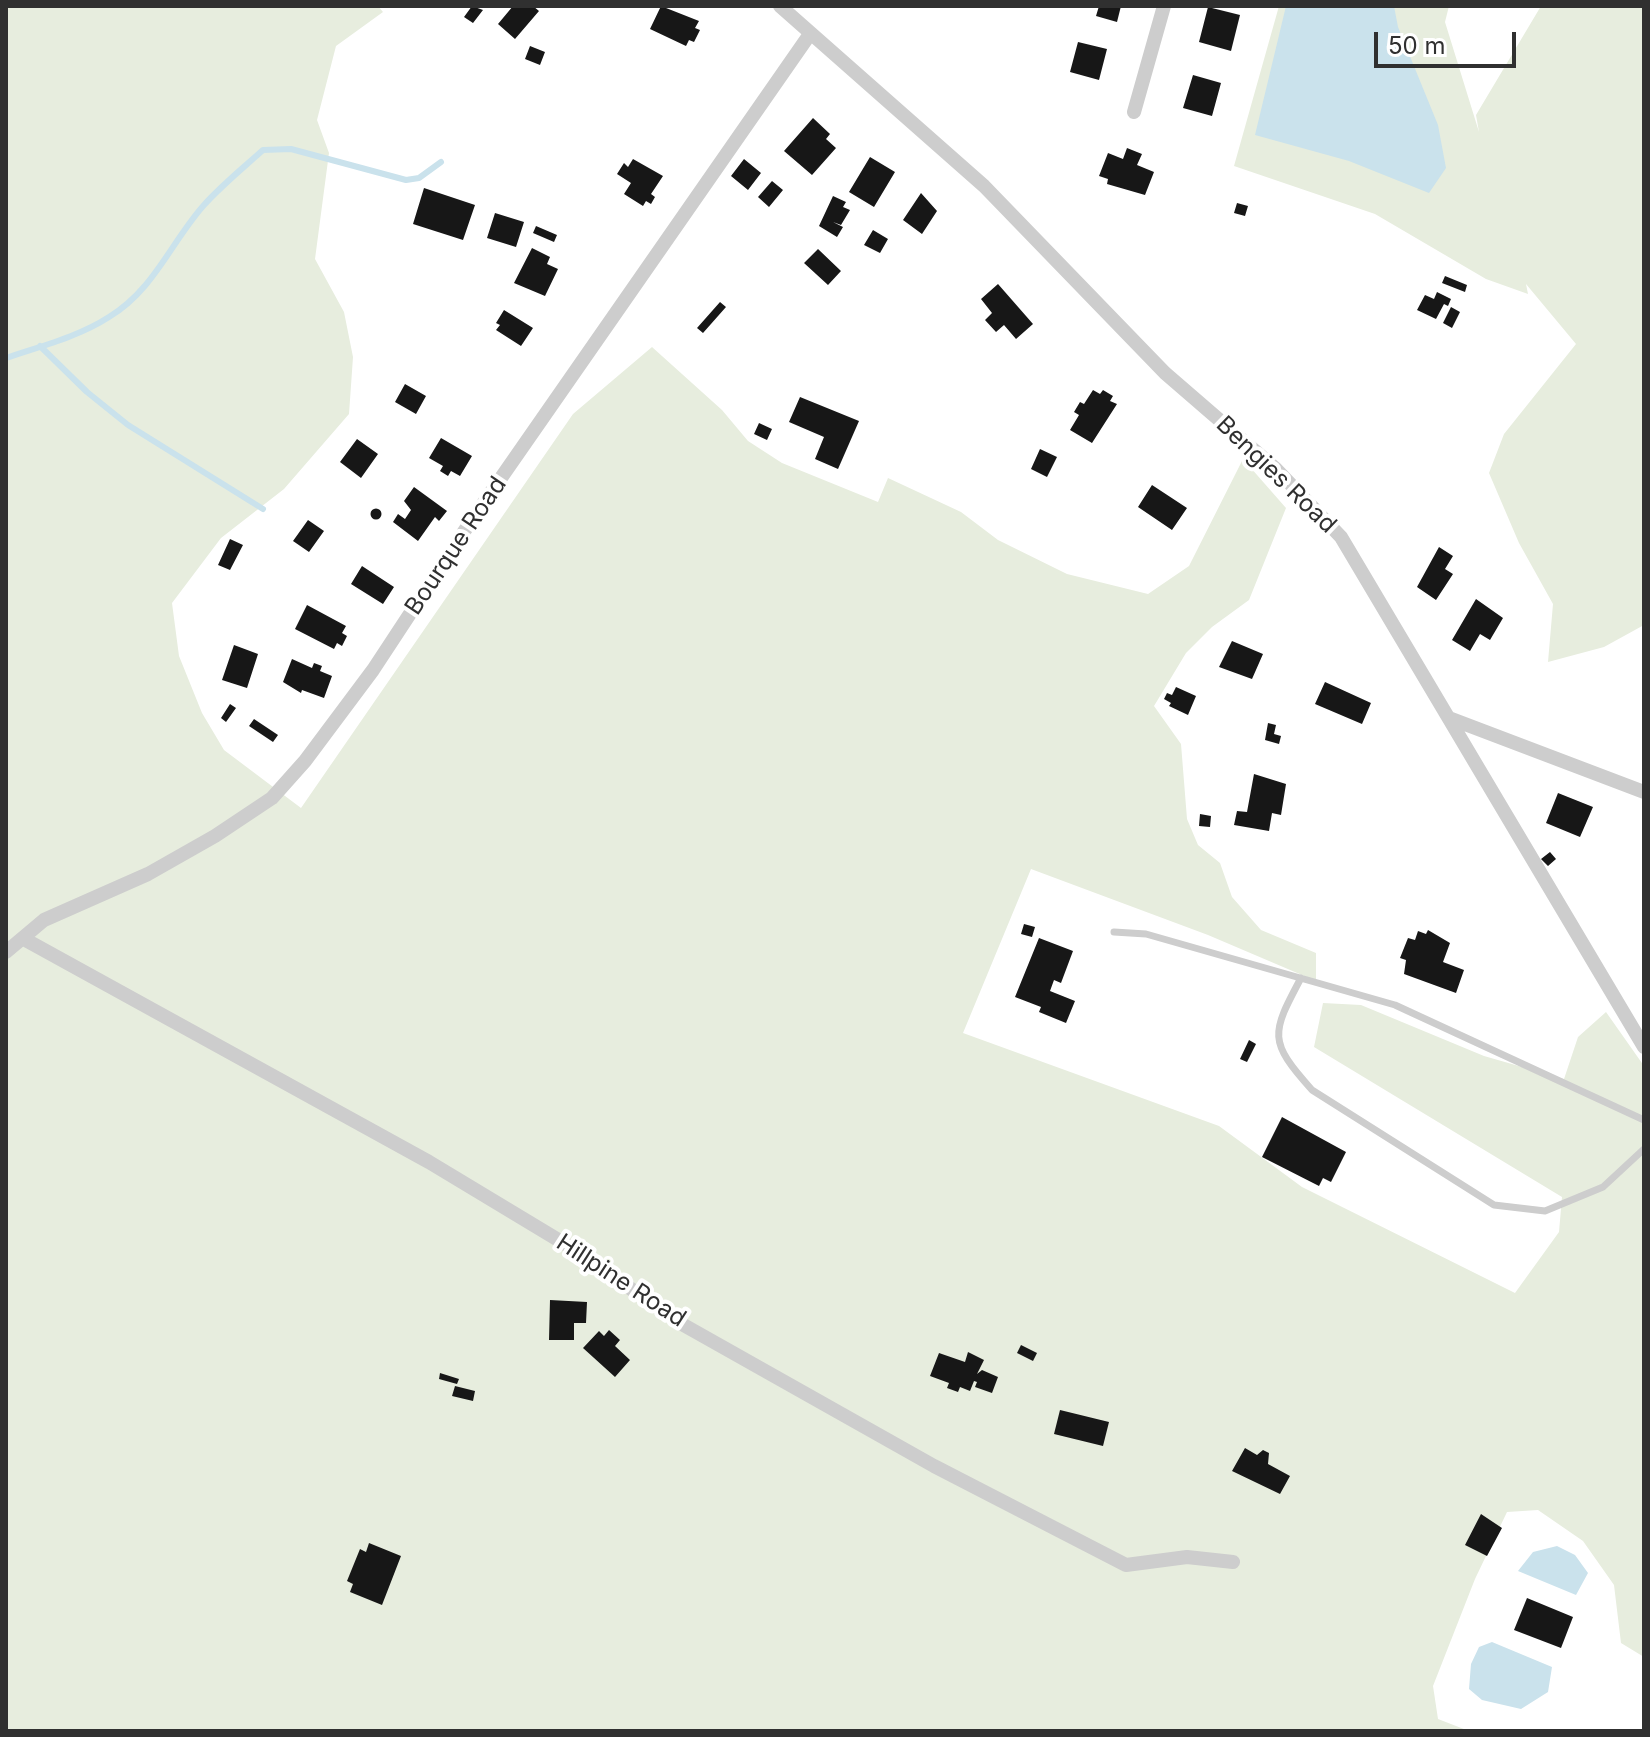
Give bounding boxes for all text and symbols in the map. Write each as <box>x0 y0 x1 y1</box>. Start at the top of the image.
scale bar <box>1378 16 1520 66</box>
text: 50 m <box>1388 31 1446 60</box>
street label: Bengies Road <box>1210 411 1342 539</box>
street label: Bourque Road <box>399 471 513 621</box>
street label: Hillpine Road <box>551 1228 691 1334</box>

